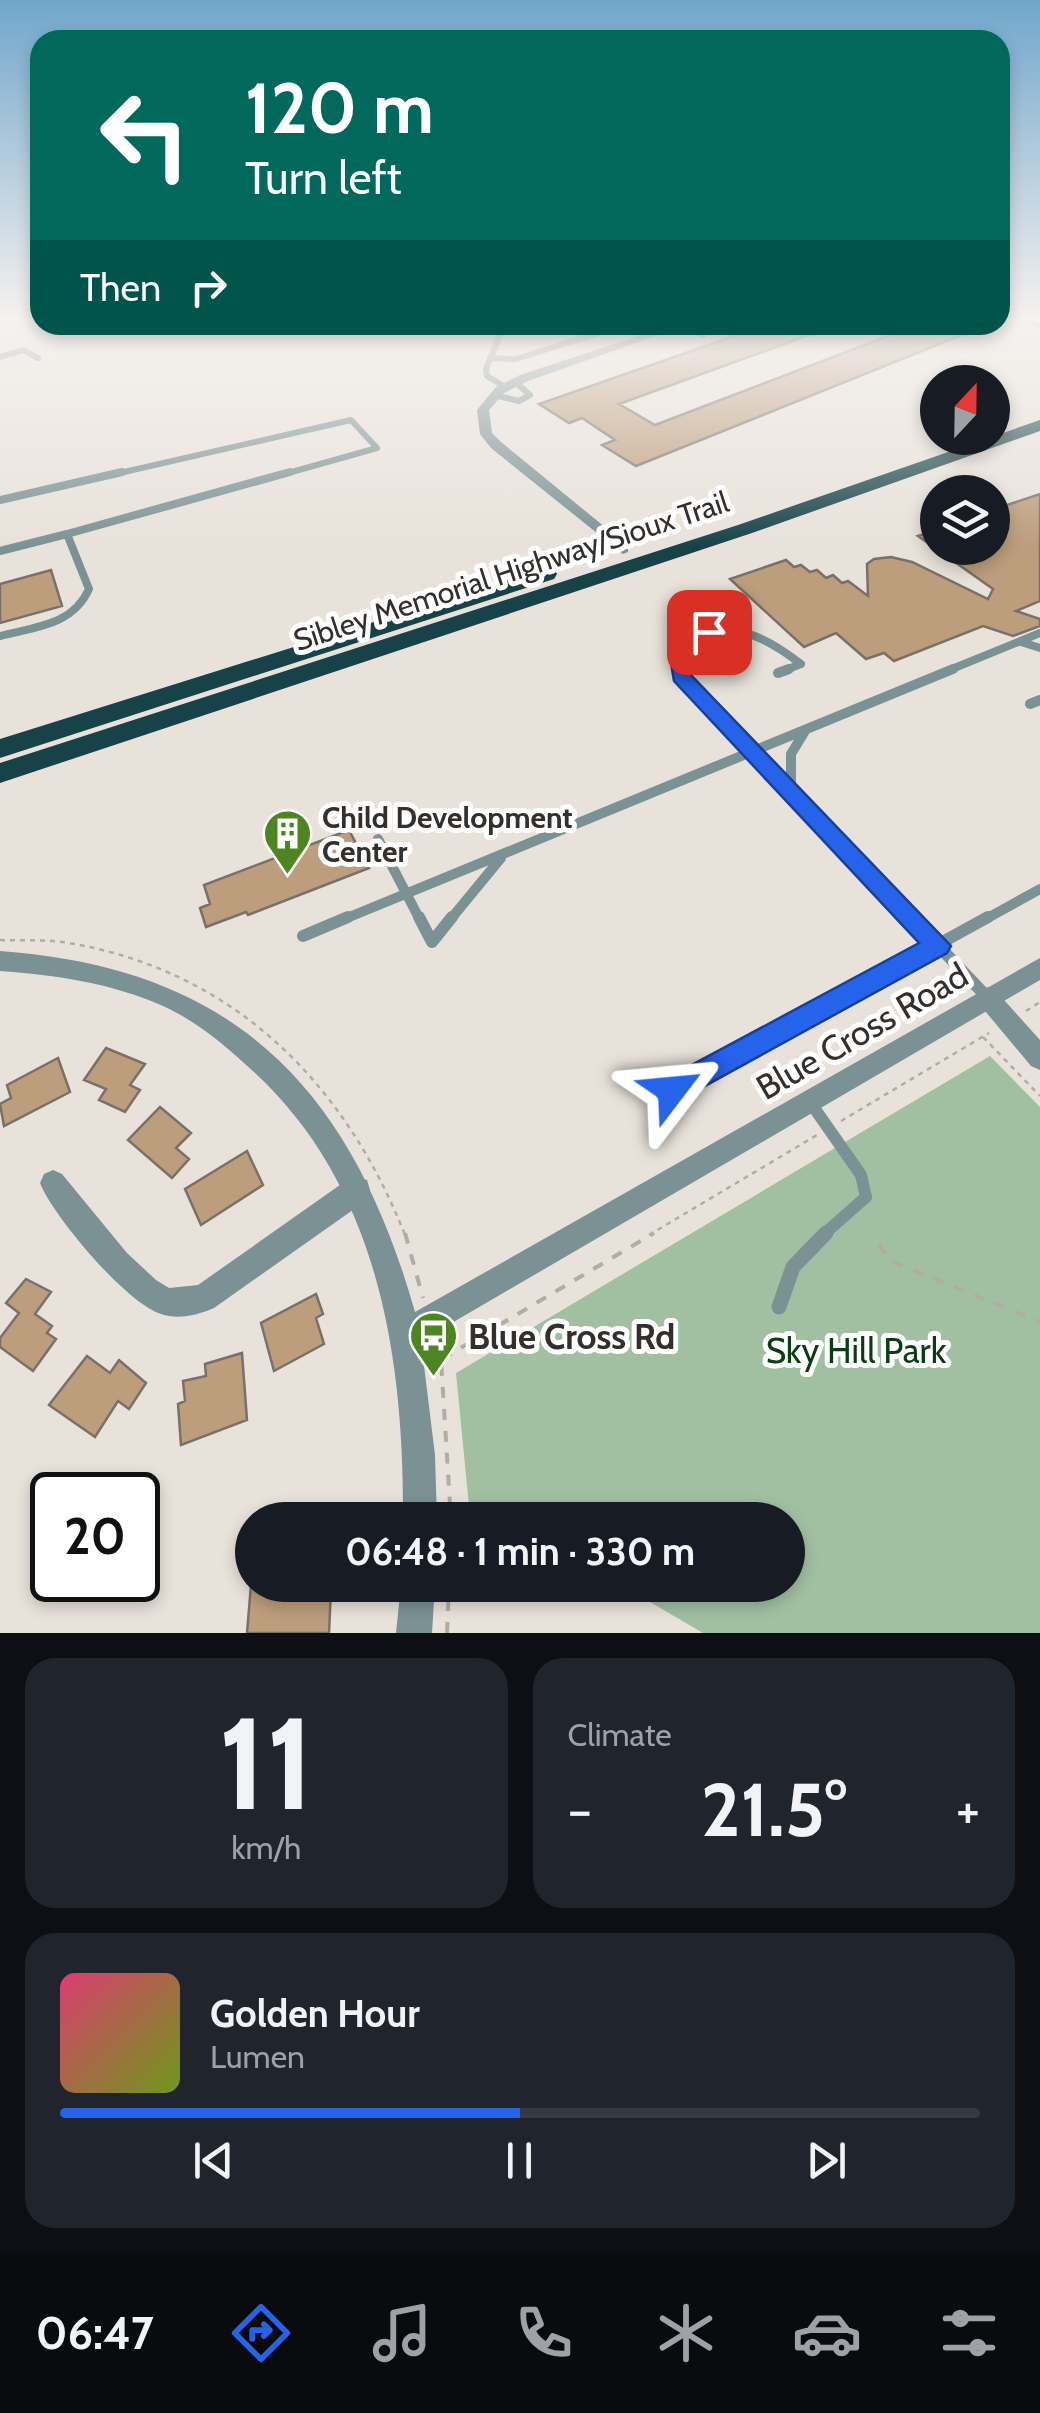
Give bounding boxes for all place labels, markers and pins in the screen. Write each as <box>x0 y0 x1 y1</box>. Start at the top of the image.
pin <box>667 590 752 675</box>
place label: Child Development Center <box>322 799 573 870</box>
building icon: Child Development Center <box>261 808 313 876</box>
bus stop icon: Blue Cross Rd <box>407 1310 459 1378</box>
place label: Blue Cross Rd <box>468 1315 675 1358</box>

